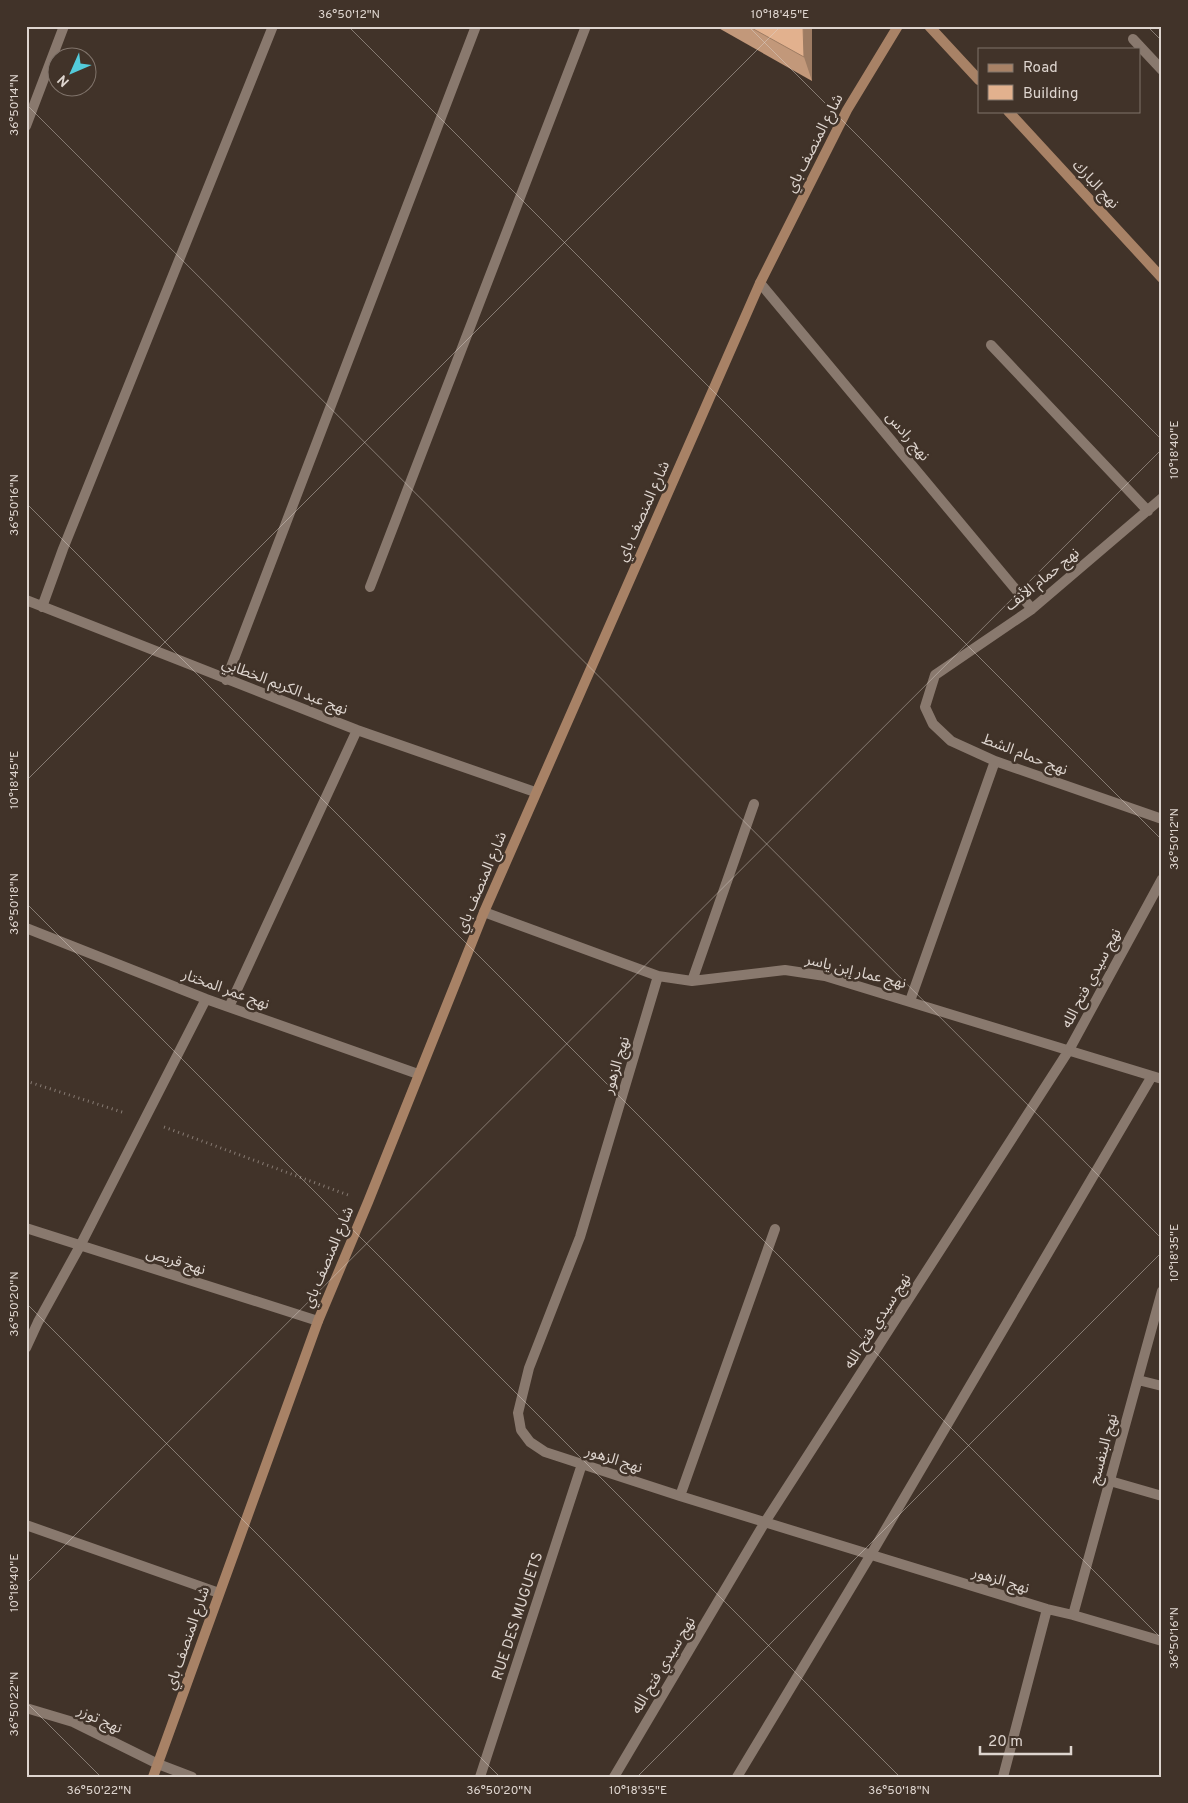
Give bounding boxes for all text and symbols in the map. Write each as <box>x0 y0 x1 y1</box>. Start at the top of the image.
text: 36°50'12"N <box>318 7 380 23</box>
text: 10°18'45"E <box>751 7 809 23</box>
north arrow <box>48 48 98 98</box>
legend <box>978 48 1140 112</box>
text: Road <box>1023 59 1058 78</box>
text: N <box>54 71 73 90</box>
text: 36°50'14"N <box>7 74 23 136</box>
text: Building <box>1023 85 1078 104</box>
street label: شارع المنصف باي <box>782 91 849 197</box>
street label: نهج البارك <box>1067 157 1122 214</box>
street label: نهج رادس <box>880 408 933 466</box>
text: 10°18'40"E <box>1167 421 1183 479</box>
street label: شارع المنصف باي <box>614 458 676 565</box>
text: 36°50'16"N <box>7 474 23 536</box>
street label: نهج حمام الأنف <box>1002 544 1085 617</box>
street label: نهج عبد الكريم الخطابي <box>219 655 350 721</box>
street label: نهج حمام الشط <box>979 730 1070 781</box>
text: 10°18'45"E <box>7 751 23 809</box>
text: 36°50'12"N <box>1167 808 1183 870</box>
street label: شارع المنصف باي <box>453 829 513 936</box>
text: 36°50'18"N <box>7 873 23 935</box>
street label: نهج سيدي فتح الله <box>1058 926 1127 1032</box>
street label: نهج عمار إبن ياسر <box>802 951 908 995</box>
street label: نهج عمر المختار <box>178 965 272 1016</box>
street label: نهج الزهور <box>599 1034 636 1098</box>
street label: شارع المنصف باي <box>300 1204 360 1311</box>
text: 10°18'35"E <box>1167 1224 1183 1282</box>
street label: نهج قربص <box>143 1244 208 1281</box>
text: 36°50'20"N <box>7 1271 23 1337</box>
street label: نهج سيدي فتح الله <box>840 1271 917 1374</box>
street label: نهج البنفسج <box>1086 1412 1124 1487</box>
street label: نهج الزهور <box>581 1442 644 1480</box>
street label: RUE DES MUGUETS <box>489 1550 548 1683</box>
text: 10°18'40"E <box>7 1554 23 1612</box>
street label: نهج الزهور <box>968 1563 1032 1600</box>
street label: شارع المنصف باي <box>162 1584 216 1693</box>
text: 36°50'16"N <box>1167 1607 1183 1669</box>
street label: نهج سيدي فتح الله <box>628 1614 702 1718</box>
text: 36°50'22"N <box>7 1671 23 1737</box>
street label: نهج توزر <box>73 1701 125 1740</box>
scale bar <box>980 1723 1072 1755</box>
text: 20 m <box>988 1733 1023 1752</box>
text: 36°50'22"N <box>66 1783 132 1799</box>
text: 36°50'20"N <box>466 1783 532 1799</box>
text: 10°18'35"E <box>609 1783 667 1799</box>
text: 36°50'18"N <box>868 1783 930 1799</box>

